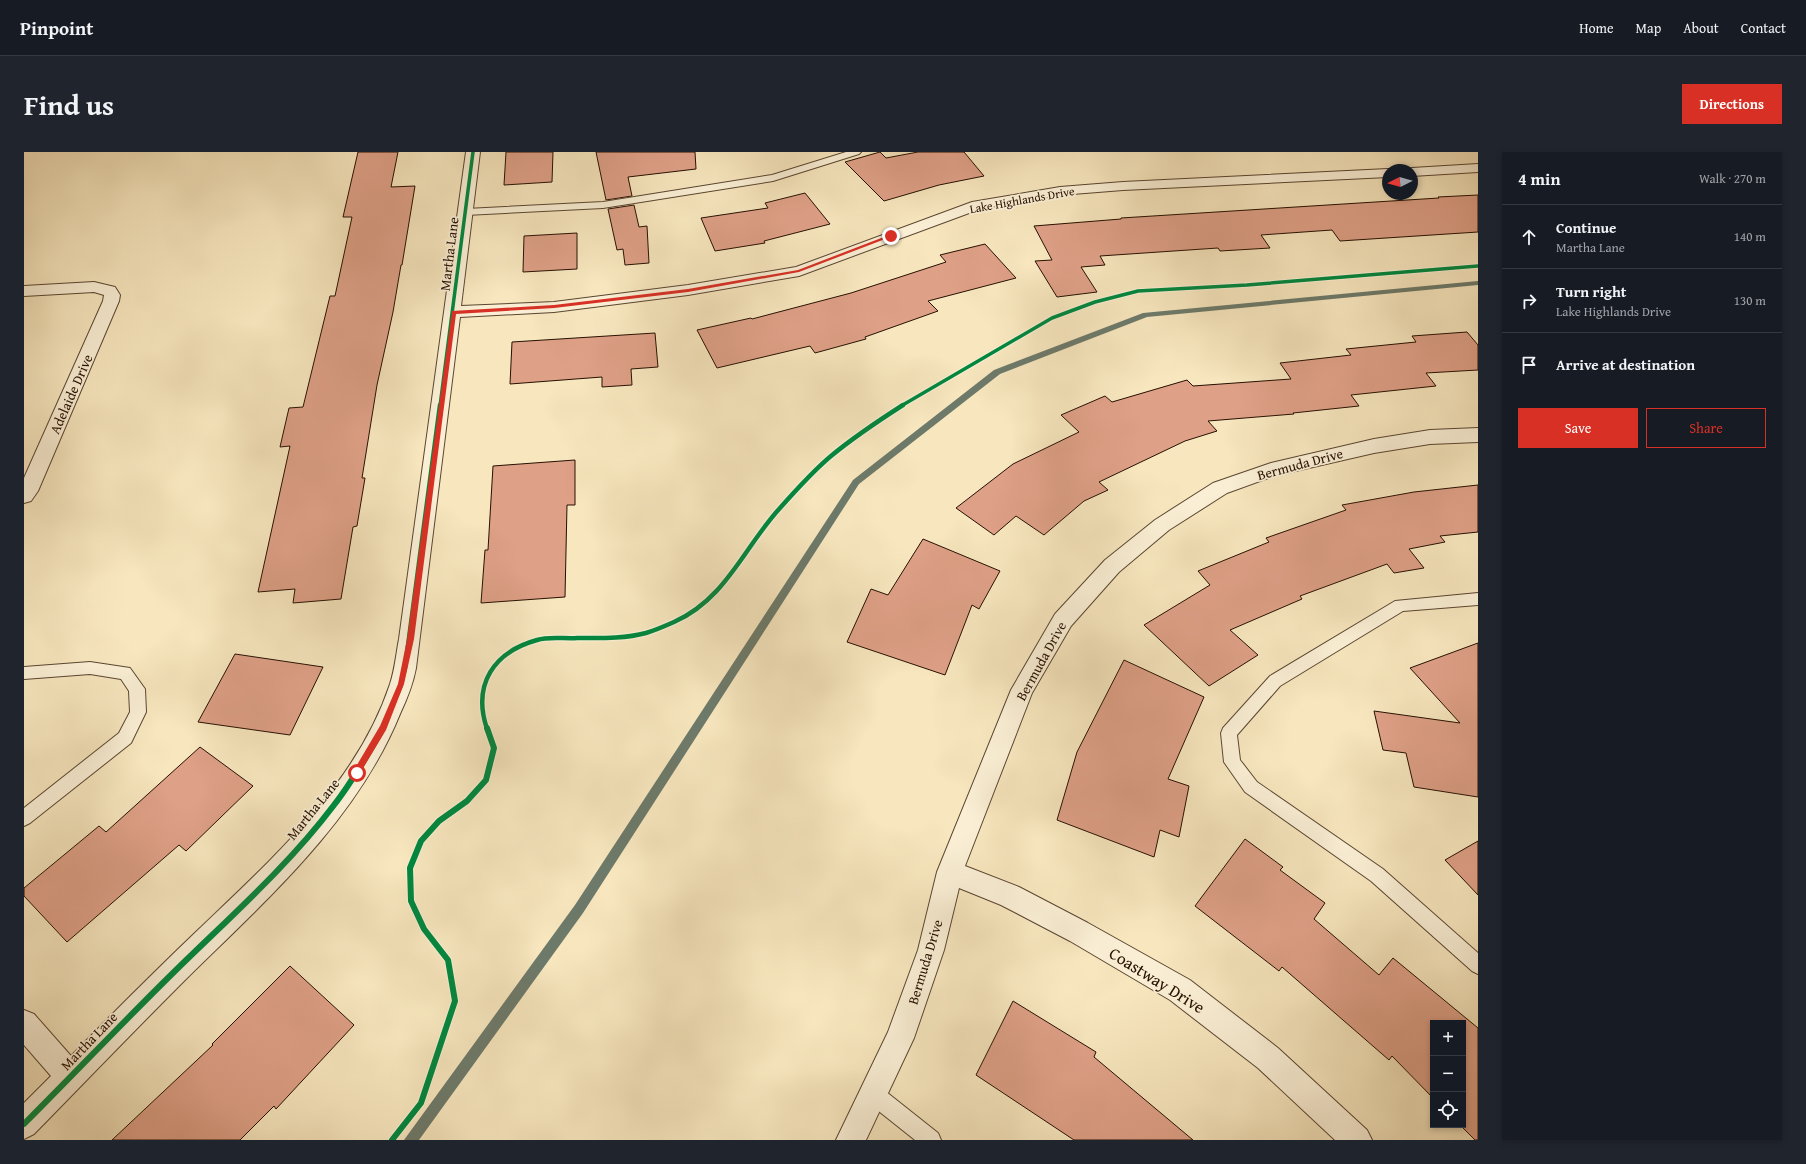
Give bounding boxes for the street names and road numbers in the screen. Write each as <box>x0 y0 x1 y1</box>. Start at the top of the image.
street label: Lake Highlands Drive <box>968 182 1076 217</box>
street label: Martha Lane <box>435 216 464 292</box>
street label: Adelaide Drive <box>44 350 98 437</box>
street label: Bermuda Drive <box>1255 443 1345 485</box>
street label: Bermuda Drive <box>1011 617 1071 704</box>
street label: Martha Lane <box>282 774 344 844</box>
street label: Bermuda Drive <box>903 917 948 1007</box>
street label: Coastway Drive <box>1104 940 1210 1019</box>
street label: Martha Lane <box>56 1007 122 1075</box>

